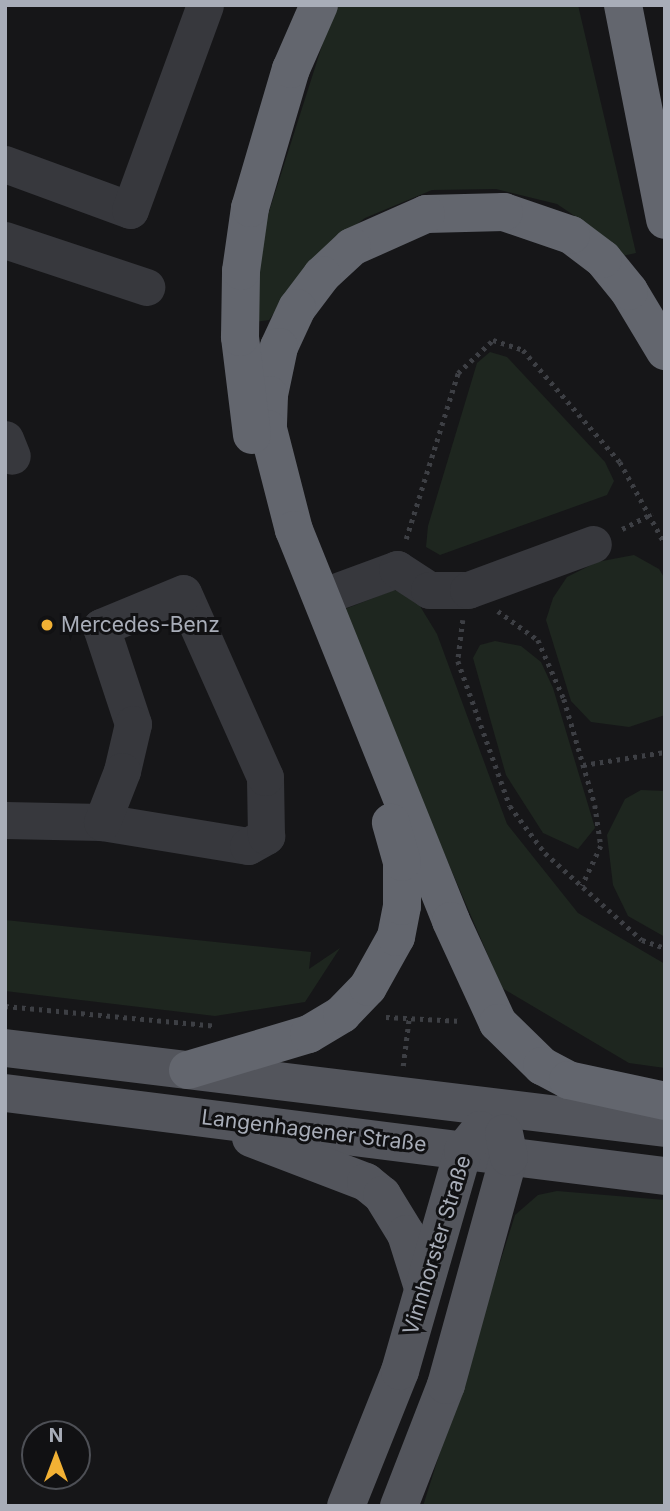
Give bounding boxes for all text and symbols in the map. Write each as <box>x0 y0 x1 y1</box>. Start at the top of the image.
place label: Mercedes-Benz <box>61 612 220 638</box>
marker: Mercedes-Benz <box>39 617 55 633</box>
street label: Langenhagener Straße <box>200 1105 428 1157</box>
street label: Vinnhorster Straße <box>398 1152 476 1338</box>
north arrow <box>21 1420 91 1490</box>
text: N <box>49 1424 63 1447</box>

